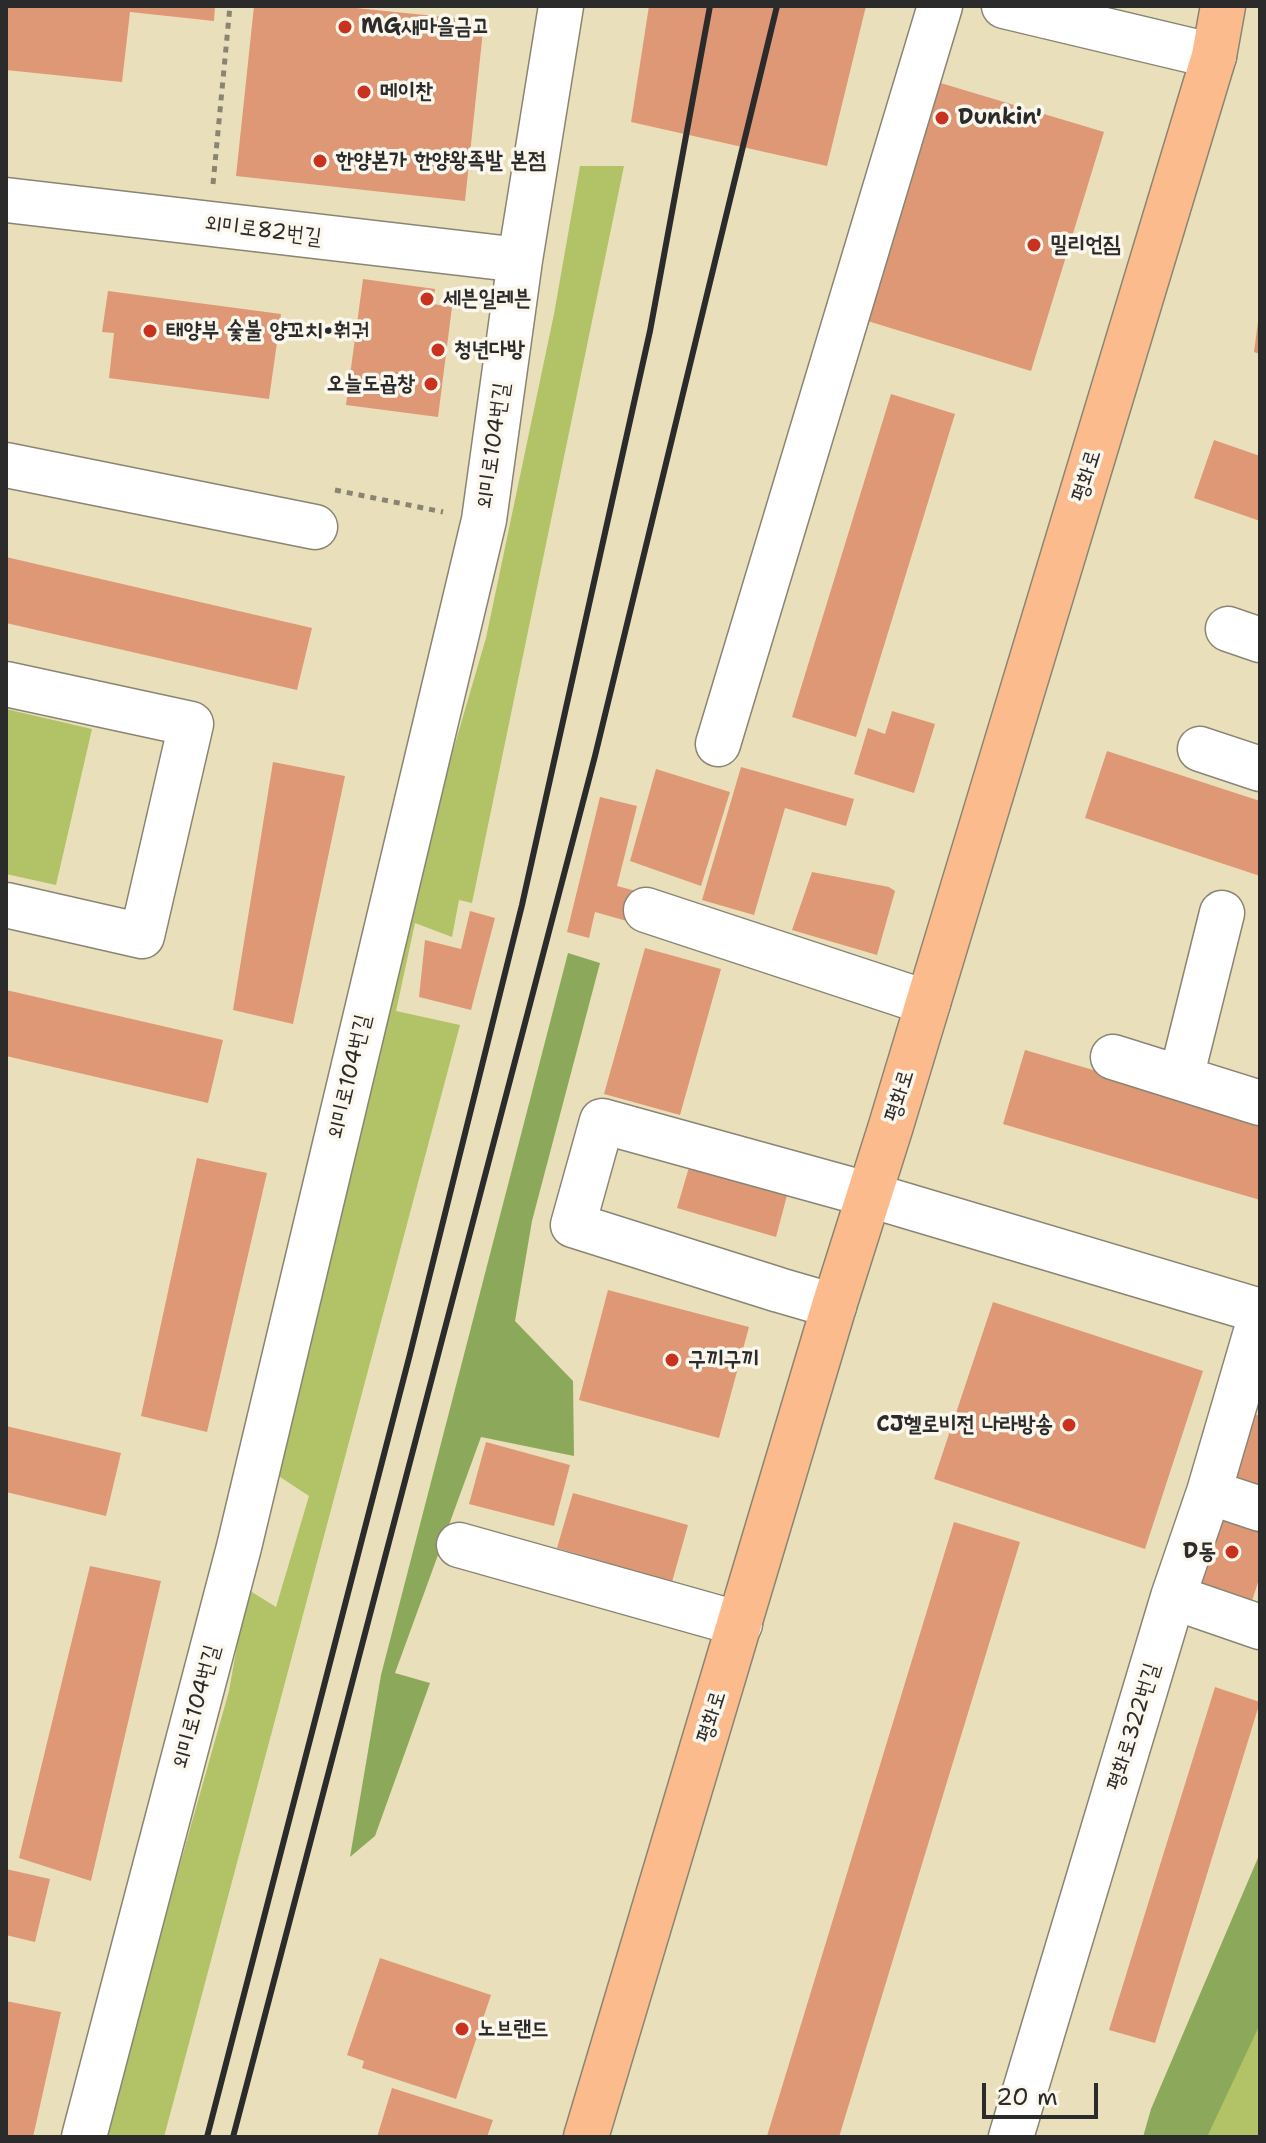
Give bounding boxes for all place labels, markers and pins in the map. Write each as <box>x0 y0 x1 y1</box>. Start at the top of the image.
place label: MG새마을금고 <box>361 14 490 40</box>
marker: MG새마을금고 <box>336 18 354 36</box>
place label: 메이찬 <box>380 79 433 105</box>
marker: 메이찬 <box>355 83 373 101</box>
place label: Dunkin' <box>958 105 1042 131</box>
marker: Dunkin' <box>933 109 951 127</box>
place label: 한양본가 한양왕족발 본점 <box>336 148 546 174</box>
marker: 한양본가 한양왕족발 본점 <box>311 152 329 170</box>
place label: 밀리언짐 <box>1050 232 1121 258</box>
marker: 밀리언짐 <box>1025 236 1043 254</box>
place label: 세븐일레븐 <box>443 286 532 312</box>
marker: 세븐일레븐 <box>418 290 436 308</box>
place label: 태양부 숯불 양꼬치•훠궈 <box>166 318 369 344</box>
marker: 태양부 숯불 양꼬치•훠궈 <box>141 322 159 340</box>
place label: 청년다방 <box>454 337 525 363</box>
marker: 청년다방 <box>429 341 447 359</box>
place label: 오늘도곱창 <box>326 371 415 397</box>
marker: 오늘도곱창 <box>422 375 440 393</box>
place label: 구끼구끼 <box>688 1347 759 1373</box>
marker: 구끼구끼 <box>663 1351 681 1369</box>
place label: CJ헬로비전 나라방송 <box>876 1412 1053 1438</box>
marker: CJ헬로비전 나라방송 <box>1060 1416 1078 1434</box>
place label: D동 <box>1183 1539 1216 1565</box>
marker: D동 <box>1223 1543 1241 1561</box>
place label: 노브랜드 <box>478 2016 549 2042</box>
marker: 노브랜드 <box>453 2020 471 2038</box>

